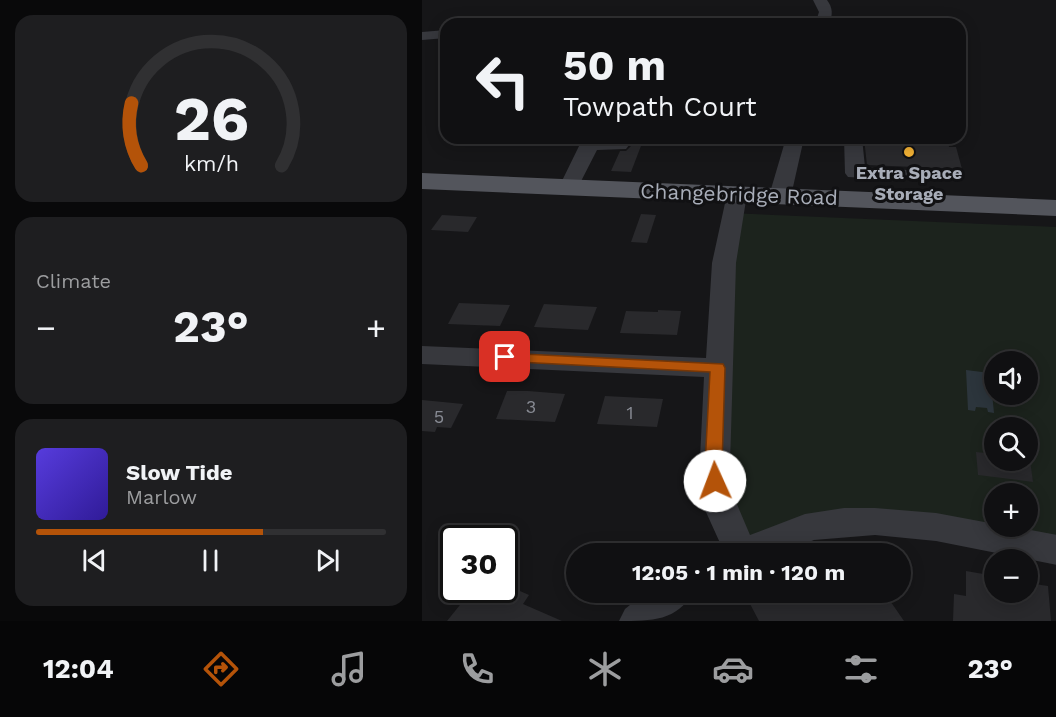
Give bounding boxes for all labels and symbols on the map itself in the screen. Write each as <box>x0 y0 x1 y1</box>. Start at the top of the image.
marker: Extra Space Storage <box>902 145 916 159</box>
place label: Extra Space Storage <box>856 162 962 204</box>
street label: Changebridge Road <box>640 178 838 210</box>
pin <box>479 331 530 382</box>
house number: 3 <box>526 396 536 417</box>
house number: 1 <box>626 402 634 423</box>
house number: 5 <box>434 406 444 427</box>
position arrow <box>683 449 747 513</box>
speed limit sign: 30 <box>440 525 518 603</box>

